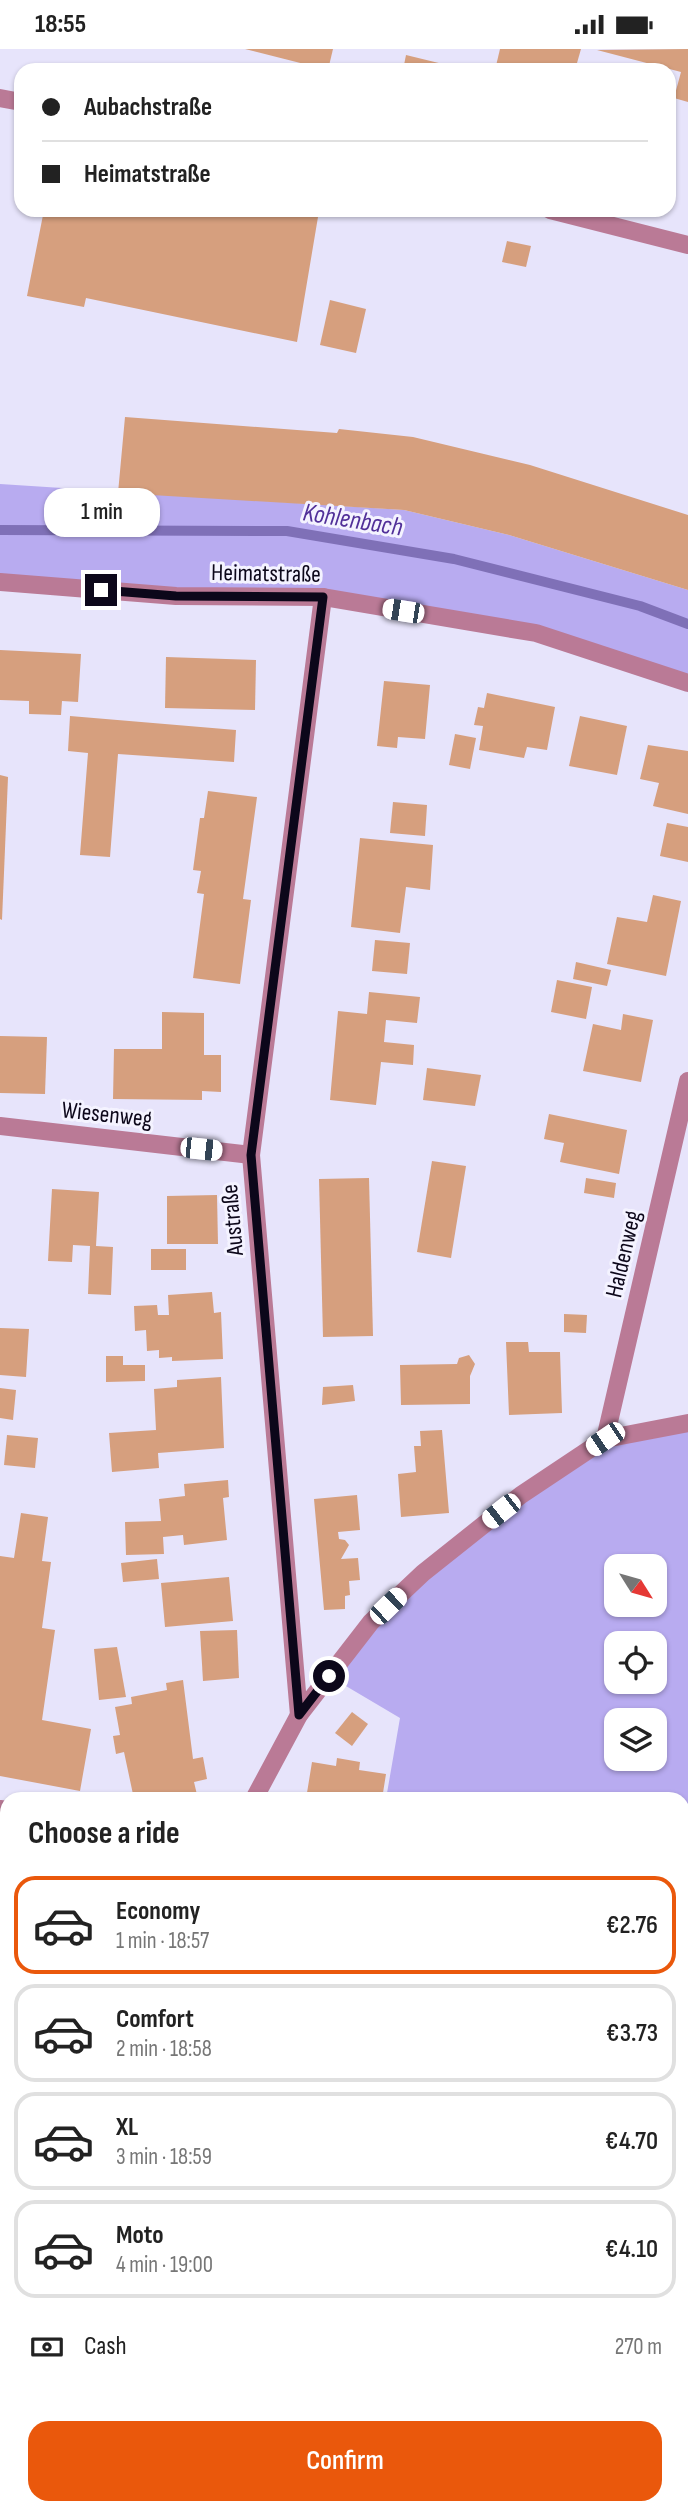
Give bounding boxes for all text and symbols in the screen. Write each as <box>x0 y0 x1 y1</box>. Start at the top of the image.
text: 18:55 <box>35 9 86 40</box>
text: Aubachstraße <box>84 92 212 123</box>
text: Heimatstraße <box>84 159 211 190</box>
callout: 1 min <box>43 489 159 538</box>
water label: Kohlenbach <box>301 497 405 544</box>
text: 1 min <box>81 498 123 526</box>
street label: Heimatstraße <box>211 558 321 589</box>
route end <box>85 574 117 606</box>
car <box>381 597 426 625</box>
street label: Wiesenweg <box>60 1095 154 1134</box>
car <box>180 1136 223 1162</box>
street label: Austraße <box>215 1183 250 1258</box>
street label: Haldenweg <box>599 1208 648 1300</box>
car <box>582 1419 629 1459</box>
car <box>478 1490 525 1532</box>
north arrow <box>604 1554 667 1617</box>
map controls <box>604 1554 667 1771</box>
car <box>366 1584 411 1628</box>
button: locate <box>604 1631 667 1694</box>
route start <box>313 1660 345 1692</box>
button: layers <box>604 1708 667 1771</box>
text: Choose a ride <box>28 1814 180 1853</box>
icon: car <box>32 1894 95 1957</box>
text: Economy <box>116 1896 200 1927</box>
text: €2.76 <box>606 1910 658 1941</box>
text: 1 min · 18:57 <box>116 1927 209 1955</box>
icon: car <box>32 2002 95 2065</box>
text: Comfort <box>116 2004 194 2035</box>
text: €3.73 <box>606 2018 658 2049</box>
text: 2 min · 18:58 <box>116 2035 212 2063</box>
icon: car <box>32 2110 95 2173</box>
text: XL <box>116 2112 138 2143</box>
text: €4.70 <box>605 2126 658 2157</box>
text: 3 min · 18:59 <box>116 2143 212 2171</box>
icon: car <box>32 2218 95 2281</box>
text: Moto <box>116 2220 164 2251</box>
text: €4.10 <box>605 2234 658 2265</box>
text: 4 min · 19:00 <box>116 2251 213 2279</box>
icon: cash <box>28 2328 66 2366</box>
text: Cash <box>84 2331 127 2362</box>
text: 270 m <box>615 2333 662 2361</box>
button: Confirm <box>28 2421 662 2501</box>

